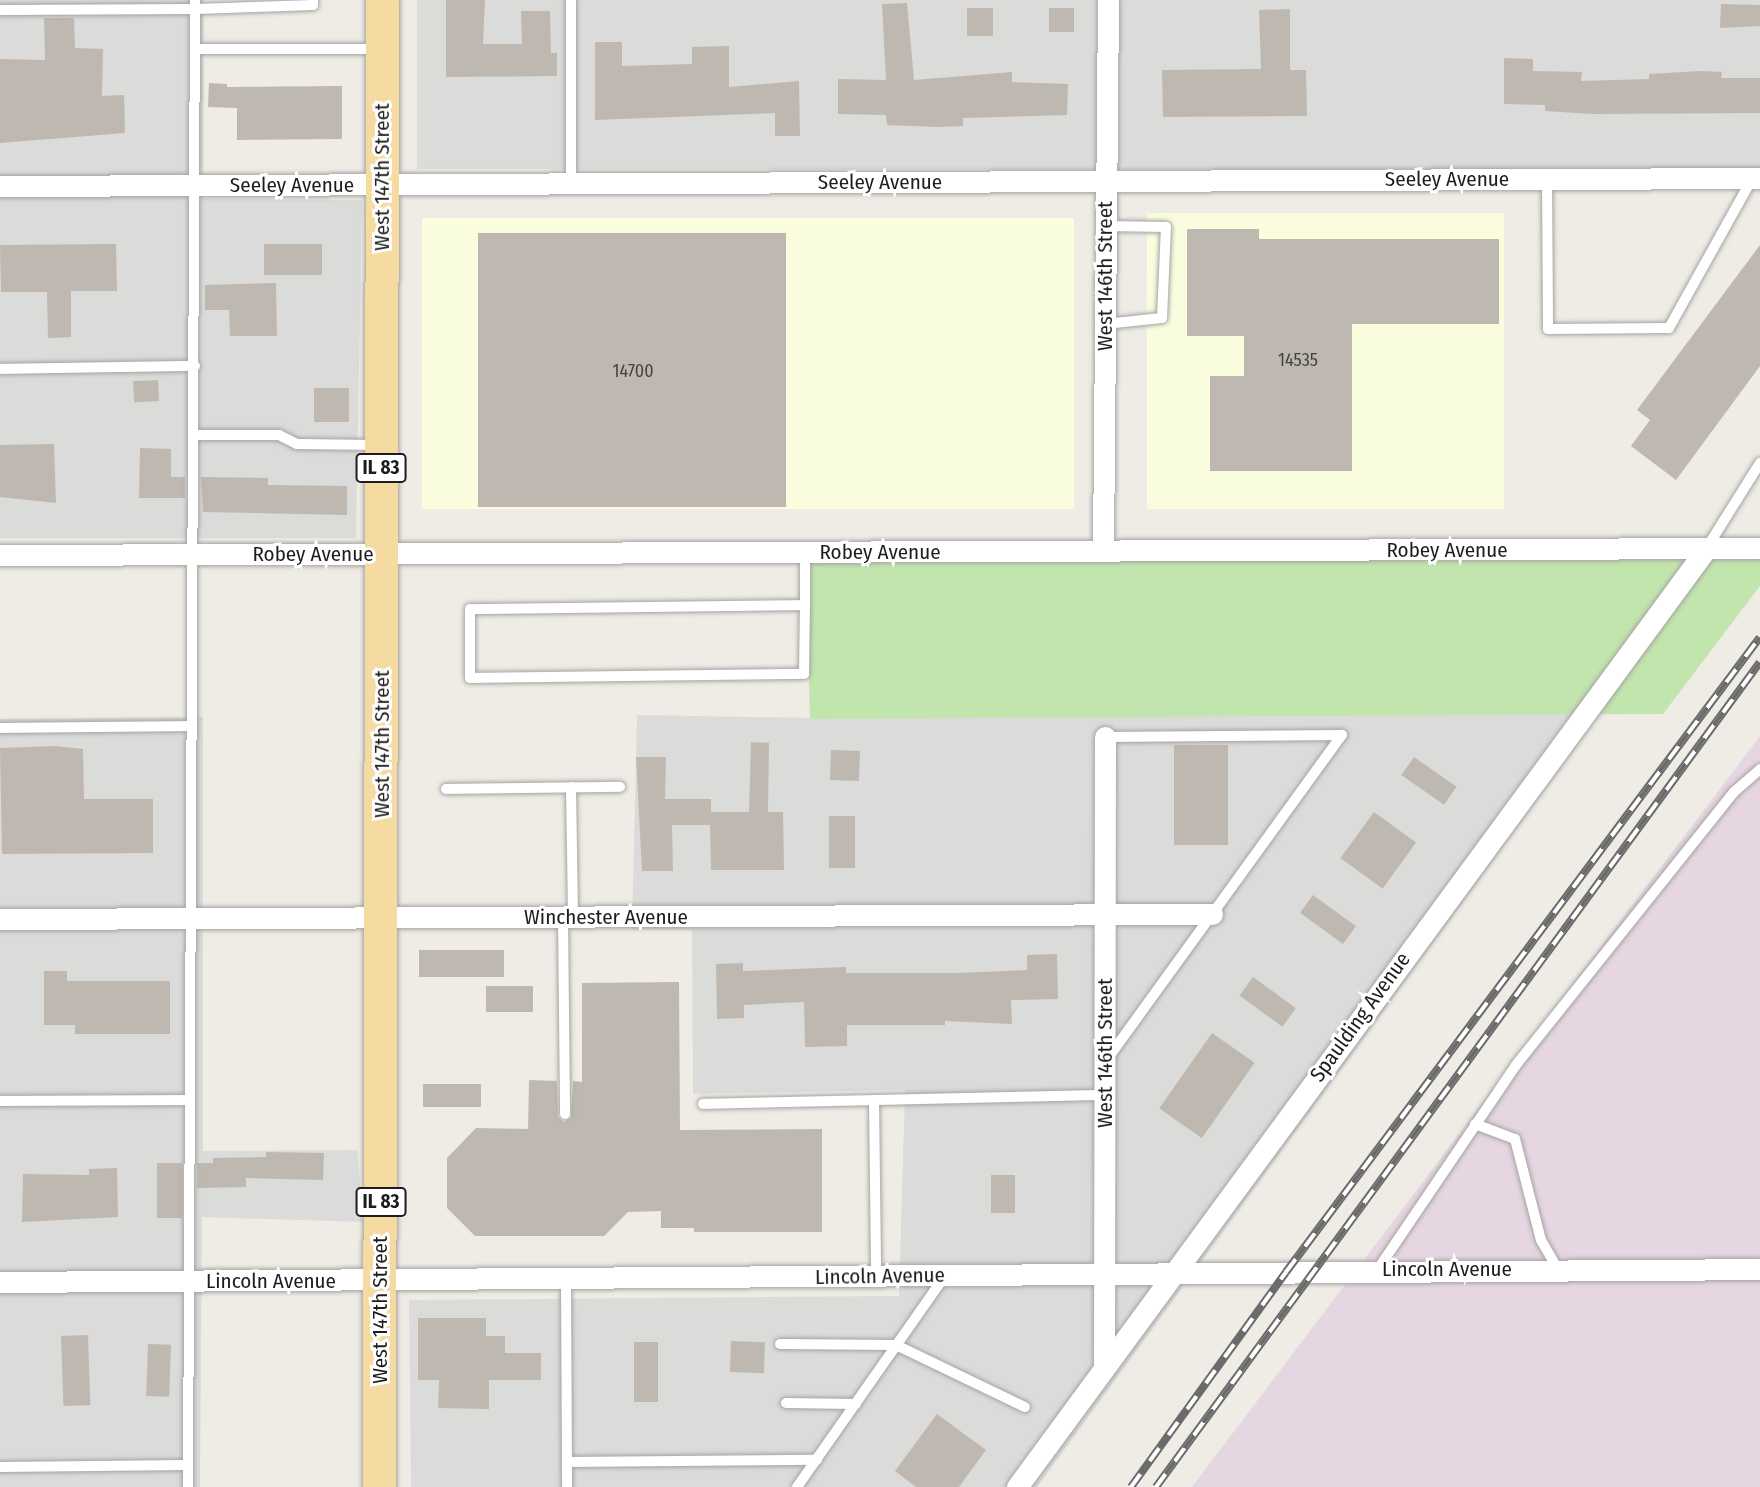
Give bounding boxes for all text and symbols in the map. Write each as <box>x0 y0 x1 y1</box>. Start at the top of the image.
street label: West 147th Street <box>369 103 395 251</box>
street label: Seeley Avenue <box>1385 166 1509 192</box>
street label: Seeley Avenue <box>818 169 942 195</box>
street label: Seeley Avenue <box>230 172 354 198</box>
street label: West 146th Street <box>1092 201 1118 351</box>
house number: 14535 <box>1278 349 1318 371</box>
house number: 14700 <box>612 360 654 382</box>
road number: IL 83 <box>355 453 407 484</box>
street label: Robey Avenue <box>1386 537 1508 563</box>
street label: Robey Avenue <box>819 539 941 565</box>
street label: Robey Avenue <box>252 541 374 567</box>
street label: West 147th Street <box>369 670 395 818</box>
street label: Winchester Avenue <box>524 904 688 930</box>
street label: Spaulding Avenue <box>1305 947 1415 1087</box>
street label: West 146th Street <box>1092 978 1118 1128</box>
road number: IL 83 <box>355 1186 407 1218</box>
street label: West 147th Street <box>367 1236 393 1384</box>
street label: Lincoln Avenue <box>1382 1256 1512 1282</box>
street label: Lincoln Avenue <box>815 1262 945 1290</box>
street label: Lincoln Avenue <box>206 1268 336 1294</box>

